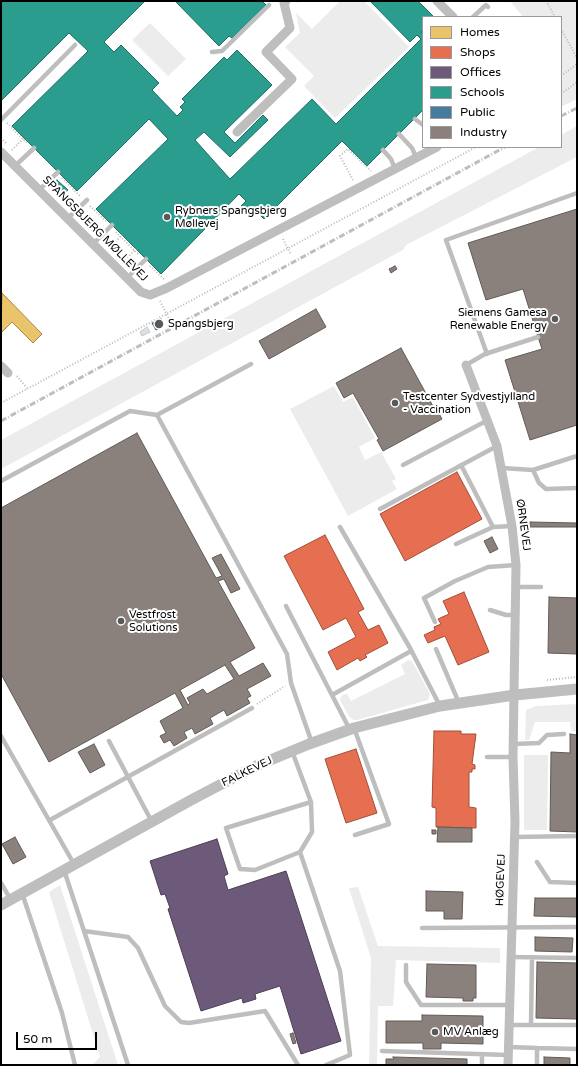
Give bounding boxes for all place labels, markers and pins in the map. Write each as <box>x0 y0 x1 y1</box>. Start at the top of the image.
place label: Rybners Spangsbjerg Møllevej <box>175 204 287 230</box>
marker: Rybners Spangsbjerg Møllevej <box>162 212 172 222</box>
place label: Siemens Gamesa Renewable Energy <box>450 306 547 332</box>
marker: Siemens Gamesa Renewable Energy <box>550 314 560 324</box>
place label: Spangsbjerg <box>168 317 234 331</box>
marker: Spangsbjerg <box>153 318 165 330</box>
place label: Testcenter Sydvestjylland - Vaccination <box>403 390 535 416</box>
marker: Testcenter Sydvestjylland - Vaccination <box>390 398 400 408</box>
place label: Vestfrost Solutions <box>129 608 178 634</box>
marker: Vestfrost Solutions <box>116 616 126 626</box>
place label: MV Anlæg <box>443 1025 499 1039</box>
marker: MV Anlæg <box>430 1027 440 1037</box>

